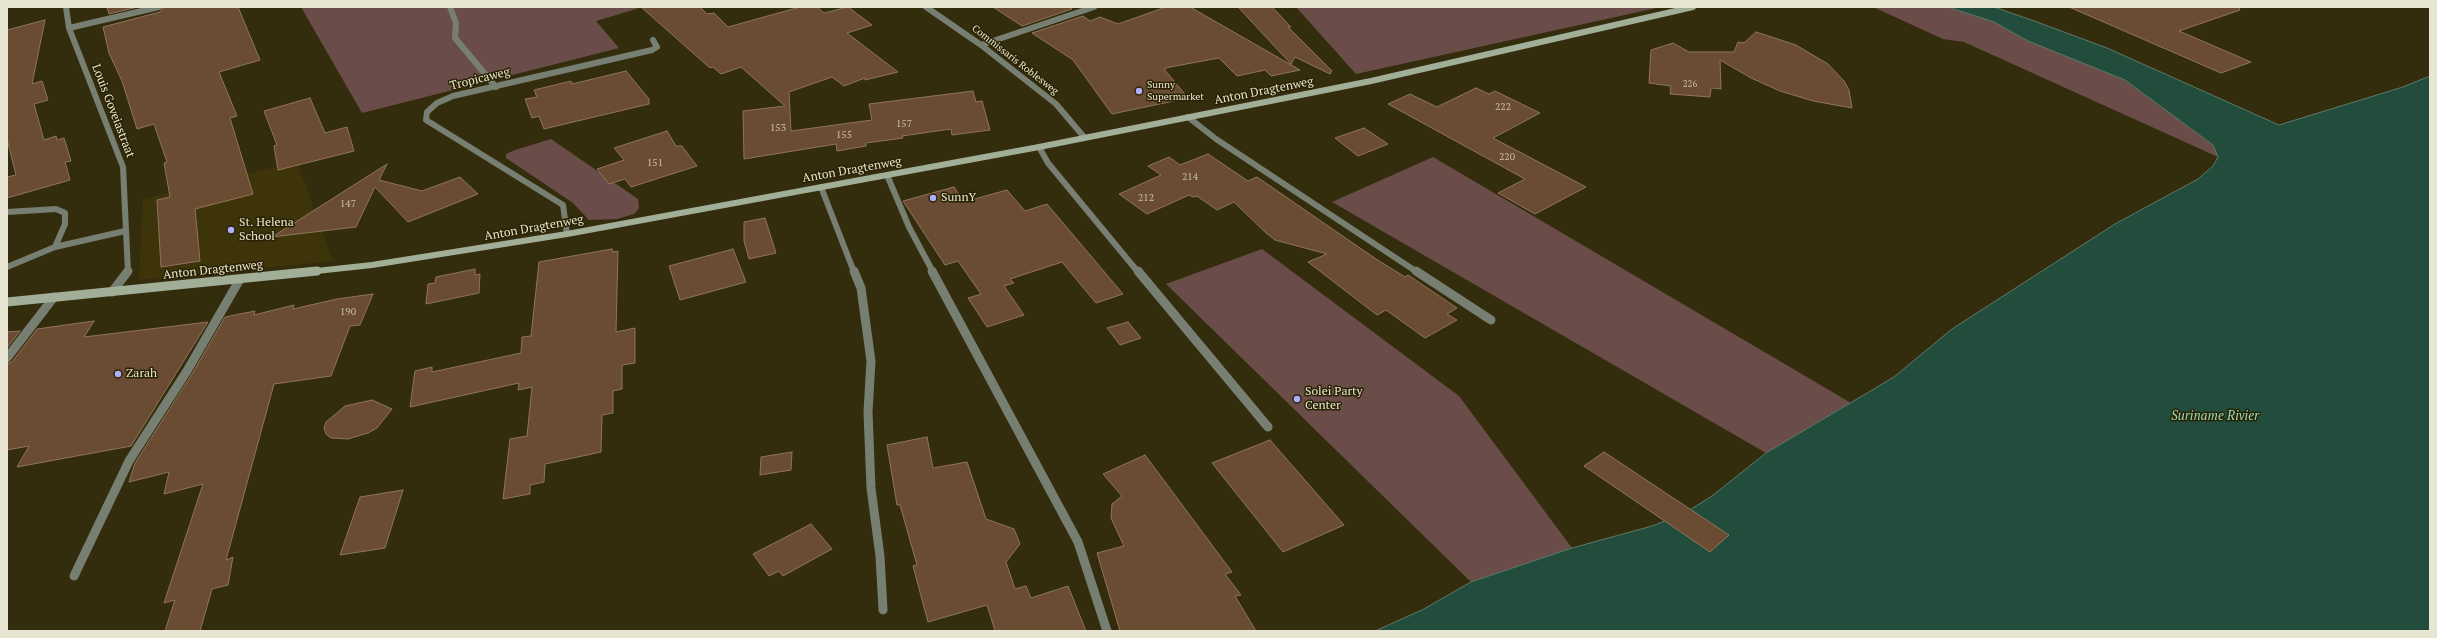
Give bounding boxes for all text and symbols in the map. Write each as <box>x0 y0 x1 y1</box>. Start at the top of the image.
street label: Commissaris Roblesweg <box>969 23 1061 97</box>
street label: Louis Goveiastraat <box>89 62 137 160</box>
street label: Tropicaweg <box>449 65 511 93</box>
street label: Anton Dragtenweg <box>1213 74 1315 108</box>
place label: Sunny Supermarket <box>1147 79 1204 102</box>
house number: 226 <box>1683 79 1697 89</box>
marker: Sunny Supermarket <box>1134 86 1144 96</box>
house number: 222 <box>1495 101 1511 113</box>
house number: 157 <box>896 118 912 130</box>
house number: 153 <box>770 122 786 134</box>
house number: 155 <box>836 129 852 141</box>
house number: 220 <box>1499 151 1515 163</box>
street label: Anton Dragtenweg <box>801 154 903 186</box>
house number: 151 <box>647 157 663 169</box>
house number: 214 <box>1182 171 1198 183</box>
place label: SunnY <box>941 191 976 205</box>
house number: 212 <box>1138 192 1154 204</box>
marker: SunnY <box>928 193 938 203</box>
house number: 147 <box>340 198 356 210</box>
street label: Anton Dragtenweg <box>483 212 585 244</box>
place label: St. Helena School <box>239 216 294 244</box>
marker: St. Helena School <box>226 225 236 235</box>
street label: Anton Dragtenweg <box>162 258 264 282</box>
house number: 190 <box>340 306 356 318</box>
place label: Zarah <box>126 367 157 381</box>
marker: Zarah <box>113 369 123 379</box>
place label: Solei Party Center <box>1305 385 1363 413</box>
marker: Solei Party Center <box>1292 394 1302 404</box>
water label: Suriname Rivier <box>2171 408 2259 424</box>

